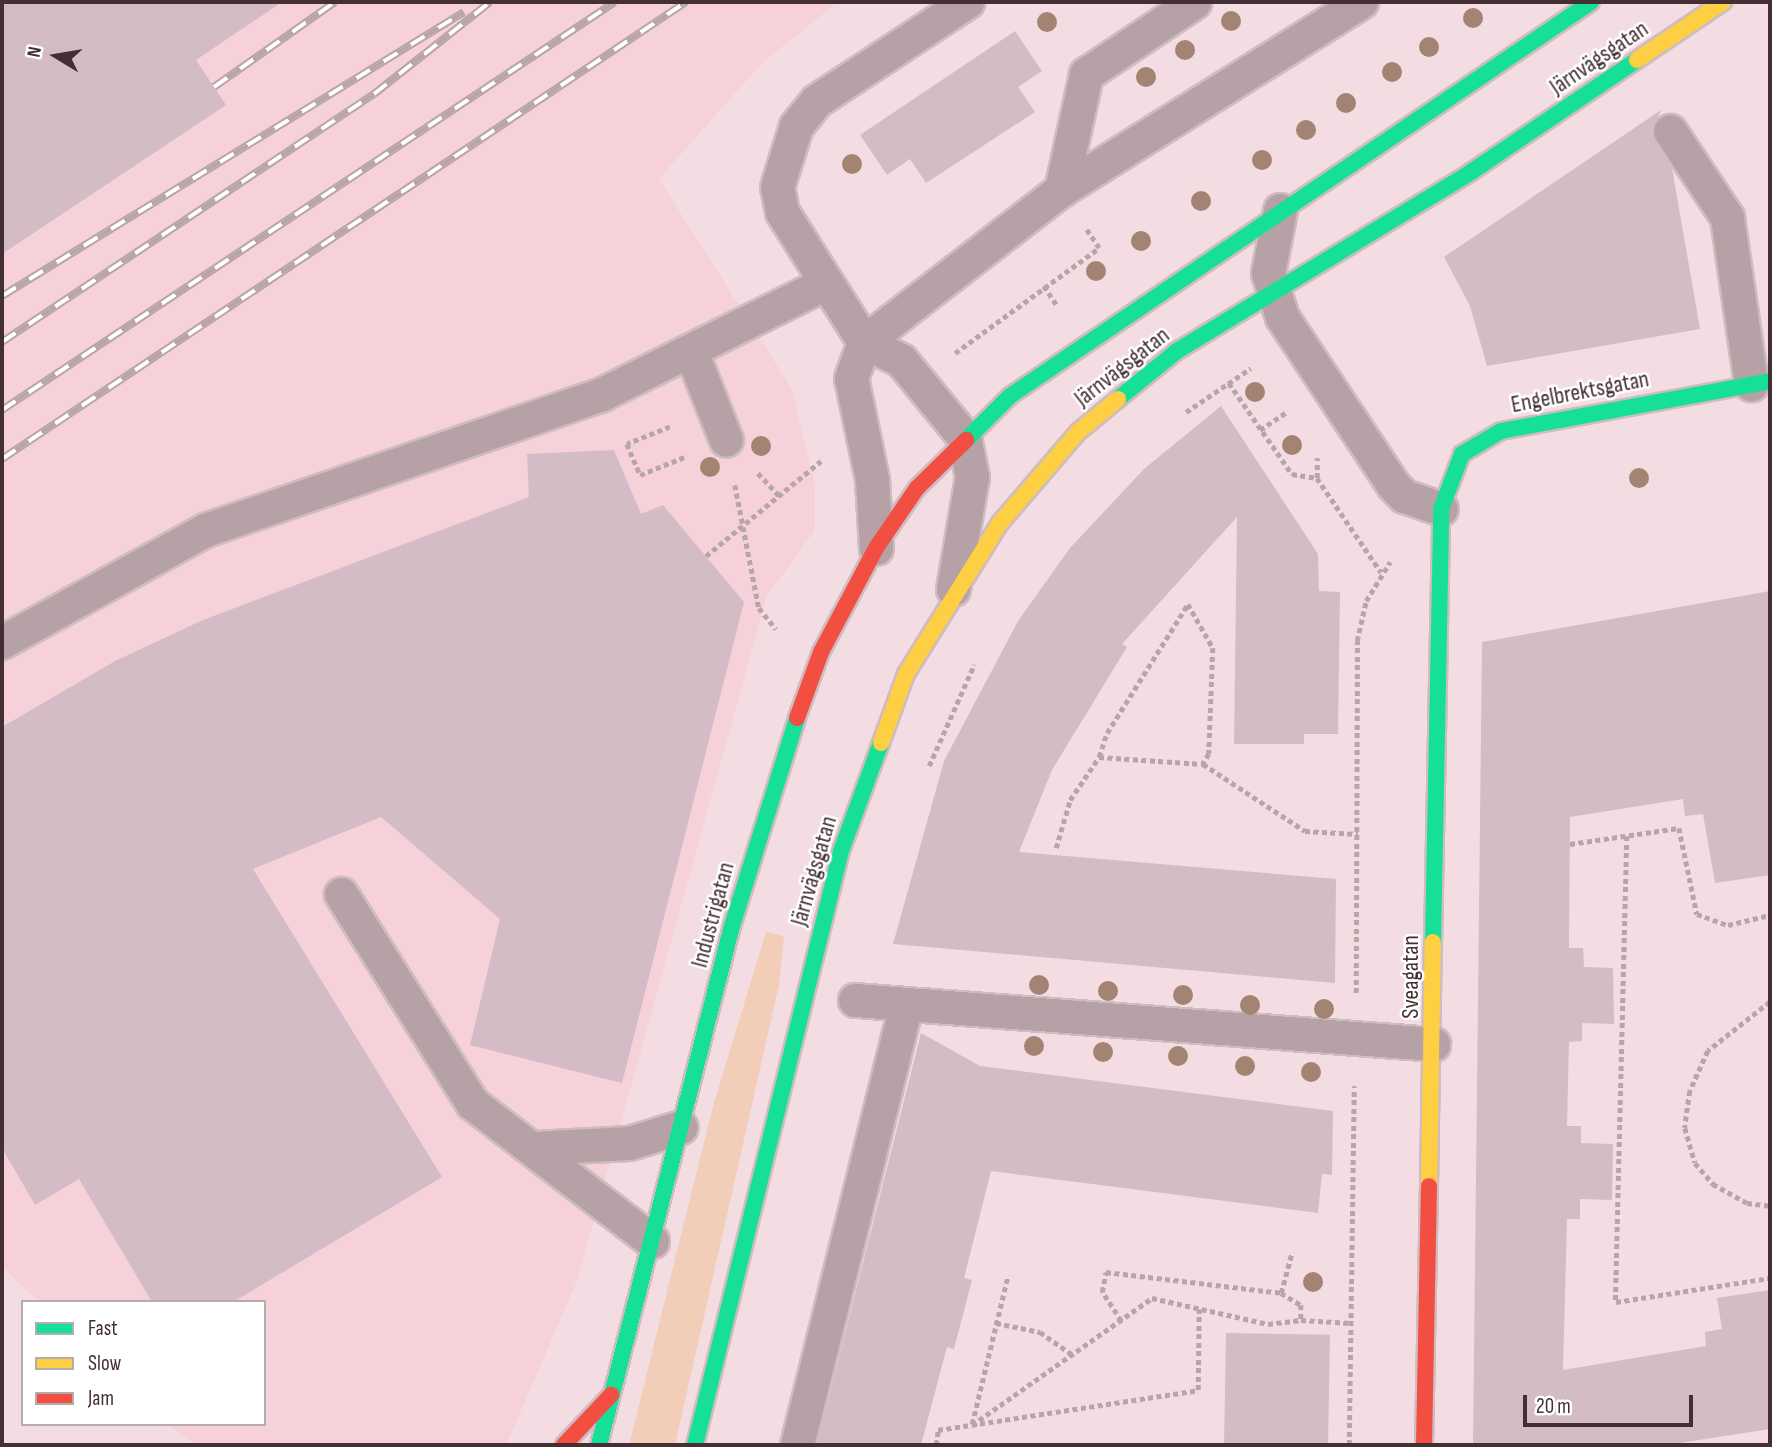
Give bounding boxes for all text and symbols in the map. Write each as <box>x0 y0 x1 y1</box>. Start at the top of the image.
street label: Järnvägsgatan <box>1544 15 1654 101</box>
north arrow <box>21 21 91 91</box>
text: N <box>23 45 47 59</box>
street label: Järnvägsgatan <box>1069 321 1175 413</box>
street label: Engelbrektsgatan <box>1509 365 1651 419</box>
street label: Järnvägsgatan <box>785 813 843 929</box>
street label: Industrigatan <box>685 859 741 971</box>
street label: Sveagatan <box>1397 935 1425 1019</box>
legend <box>21 1300 266 1426</box>
text: Fast <box>88 1316 118 1341</box>
text: Slow <box>88 1351 121 1376</box>
scale bar <box>1527 1380 1697 1424</box>
text: Jam <box>88 1386 114 1411</box>
text: 20 m <box>1536 1394 1571 1419</box>

